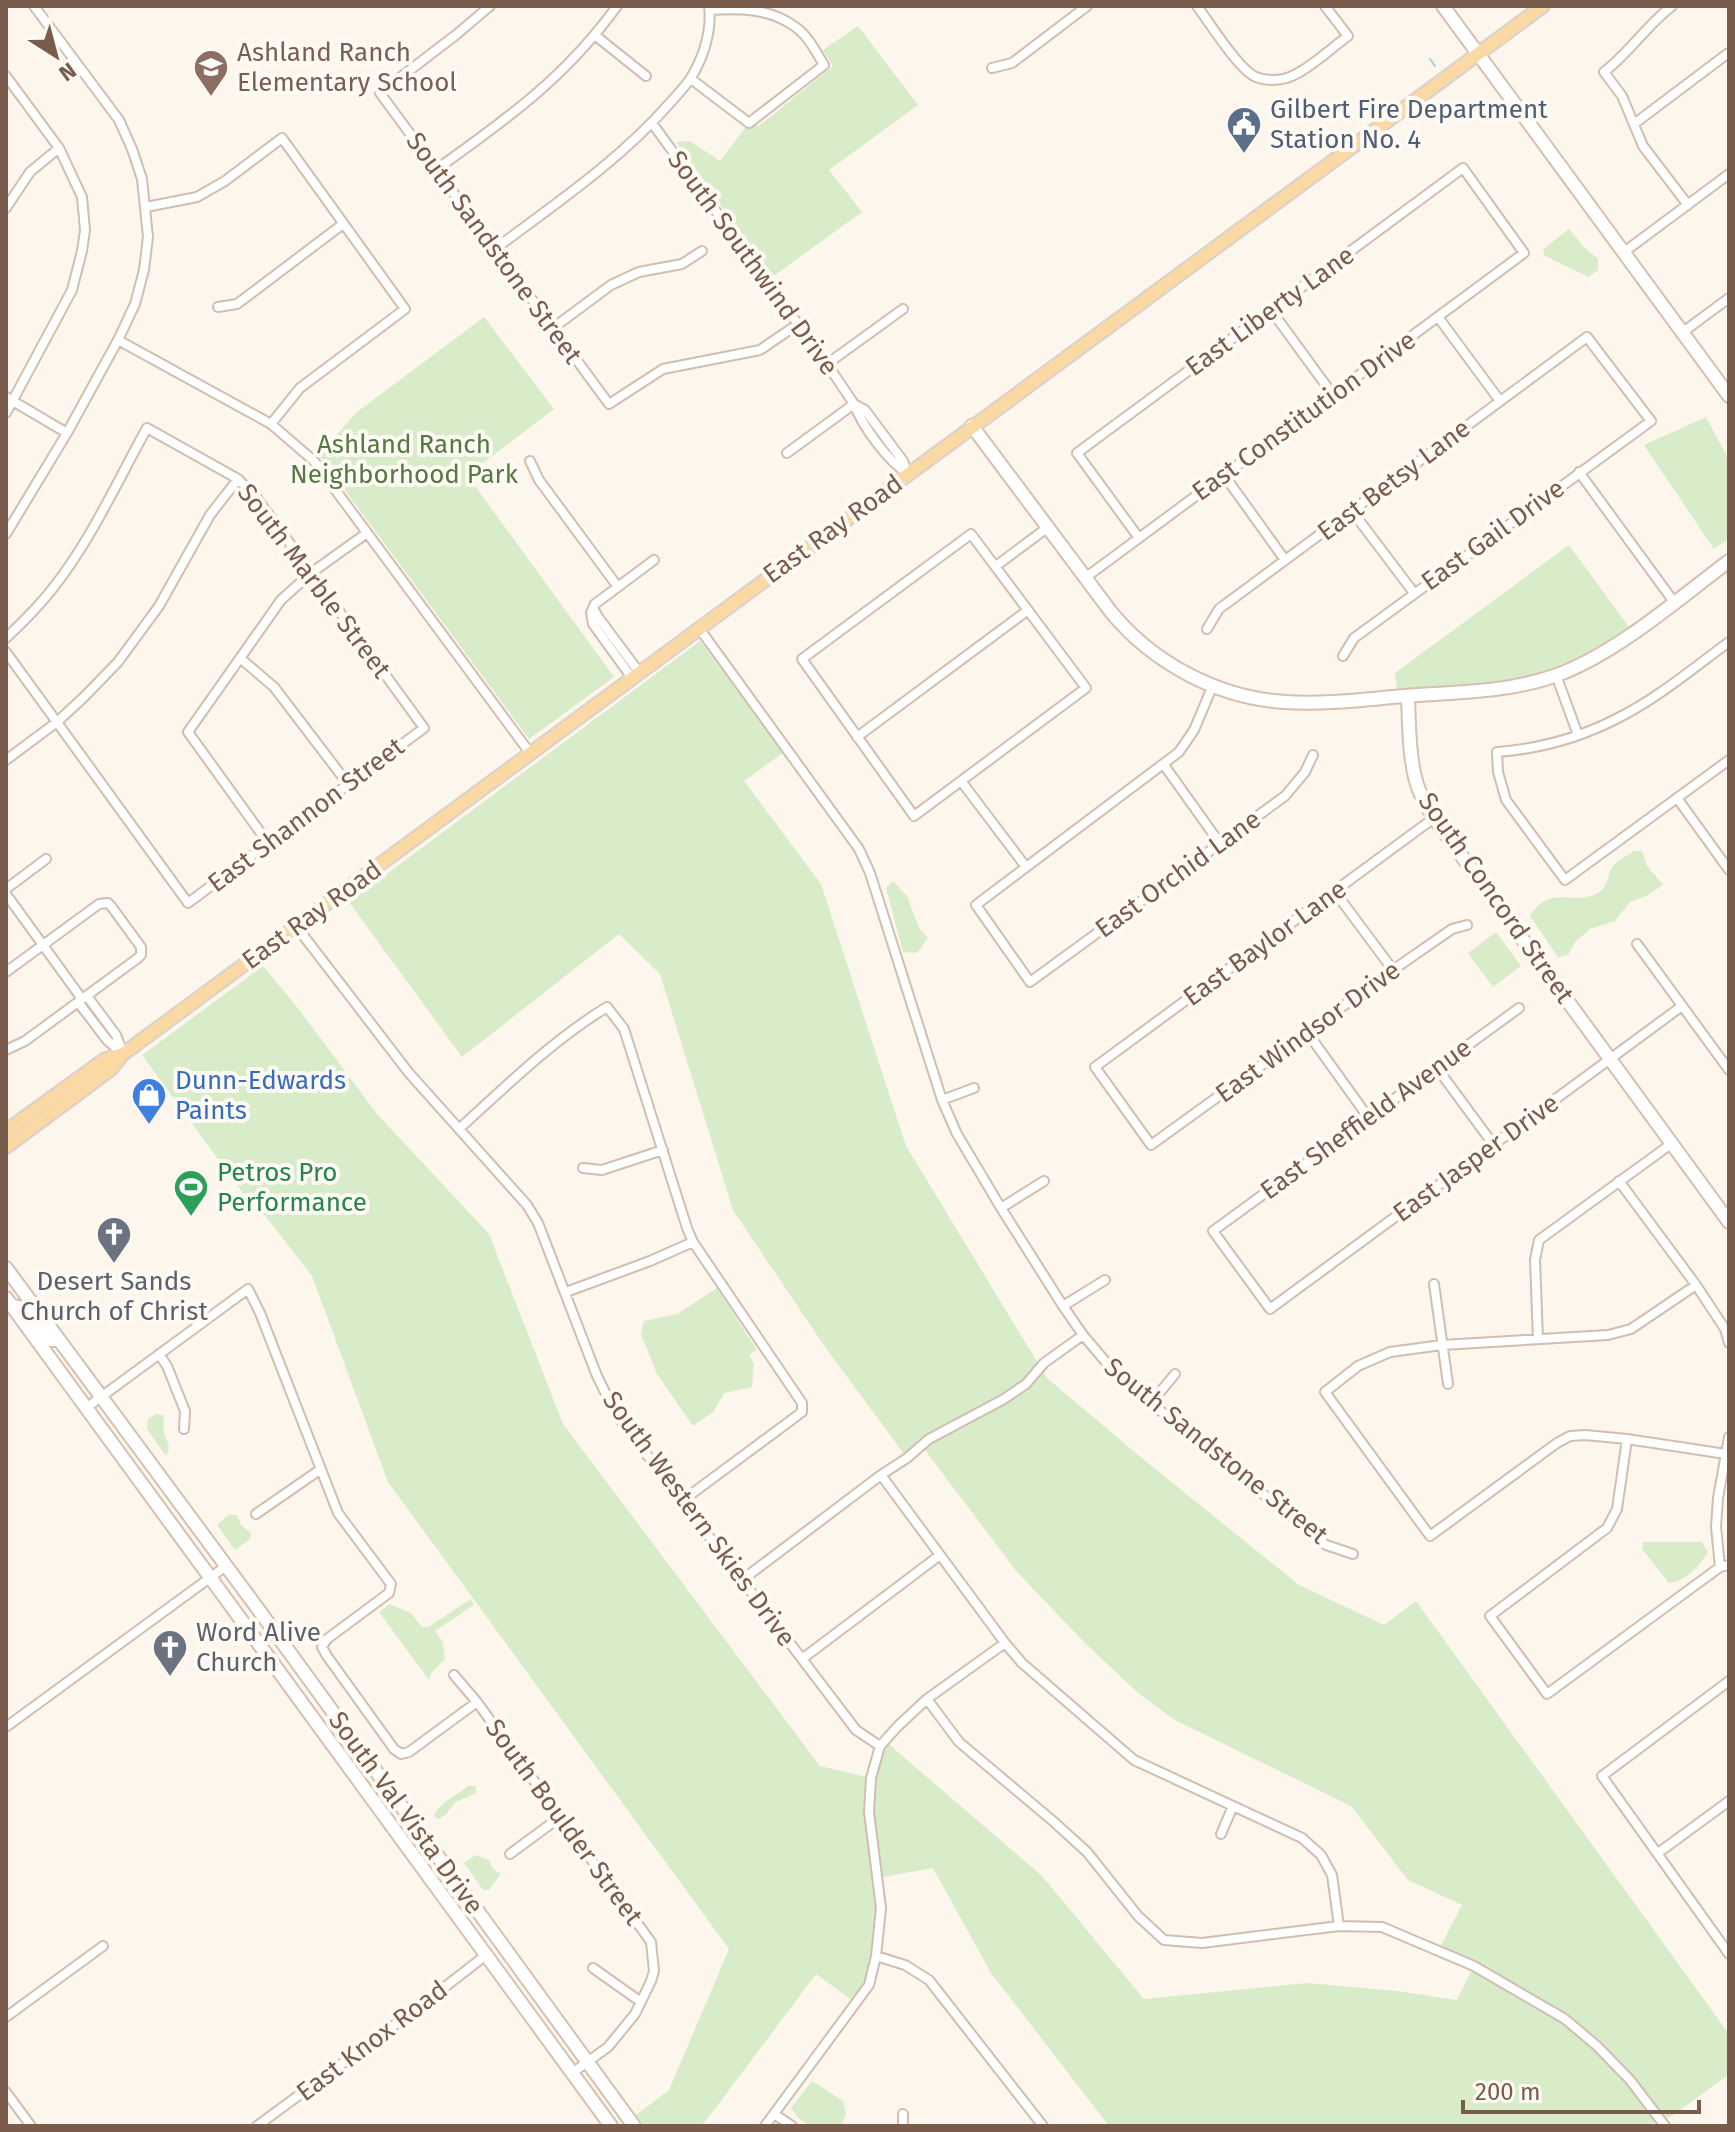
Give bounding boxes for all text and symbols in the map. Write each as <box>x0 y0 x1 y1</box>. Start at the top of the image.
north arrow <box>16 16 96 96</box>
place label: Ashland Ranch Elementary School <box>237 37 457 98</box>
school or university icon: Ashland Ranch Elementary School <box>192 48 230 98</box>
text: N <box>54 57 81 87</box>
place label: Gilbert Fire Department Station No. 4 <box>1270 94 1548 155</box>
public building icon: Gilbert Fire Department Station No. 4 <box>1225 105 1263 155</box>
street label: South Sandstone Street <box>400 126 589 370</box>
street label: South Southwind Drive <box>661 145 845 381</box>
street label: East Liberty Lane <box>1180 239 1360 383</box>
street label: East Constitution Drive <box>1186 324 1422 508</box>
street label: East Betsy Lane <box>1312 413 1476 547</box>
park label: Ashland Ranch Neighborhood Park <box>290 429 519 490</box>
street label: East Ray Road <box>757 468 909 590</box>
street label: East Gail Drive <box>1415 473 1571 597</box>
street label: South Marble Street <box>231 478 397 685</box>
street label: East Shannon Street <box>202 731 411 899</box>
street label: South Concord Street <box>1412 787 1581 1010</box>
street label: East Orchid Lane <box>1089 804 1267 944</box>
street label: East Ray Road <box>236 854 388 976</box>
street label: East Baylor Lane <box>1177 873 1353 1013</box>
street label: East Windsor Drive <box>1210 955 1406 1109</box>
street label: East Sheffield Avenue <box>1254 1032 1478 1206</box>
place label: Dunn-Edwards Paints <box>175 1065 346 1126</box>
shop icon: Dunn-Edwards Paints <box>130 1076 168 1126</box>
street label: East Jasper Drive <box>1387 1087 1565 1229</box>
place label: Petros Pro Performance <box>217 1157 367 1218</box>
sports icon: Petros Pro Performance <box>172 1168 210 1218</box>
church icon: Desert Sands Church of Christ <box>95 1215 133 1265</box>
place label: Desert Sands Church of Christ <box>20 1266 208 1327</box>
street label: South Sandstone Street <box>1098 1351 1334 1551</box>
street label: South Western Skies Drive <box>596 1385 802 1653</box>
place label: Word Alive Church <box>196 1617 321 1678</box>
church icon: Word Alive Church <box>151 1628 189 1678</box>
street label: South Val Vista Drive <box>322 1706 490 1920</box>
street label: South Boulder Street <box>479 1713 649 1931</box>
street label: East Knox Road <box>290 1974 454 2108</box>
scale bar <box>1463 2064 1699 2114</box>
text: 200 m <box>1475 2078 1541 2106</box>

